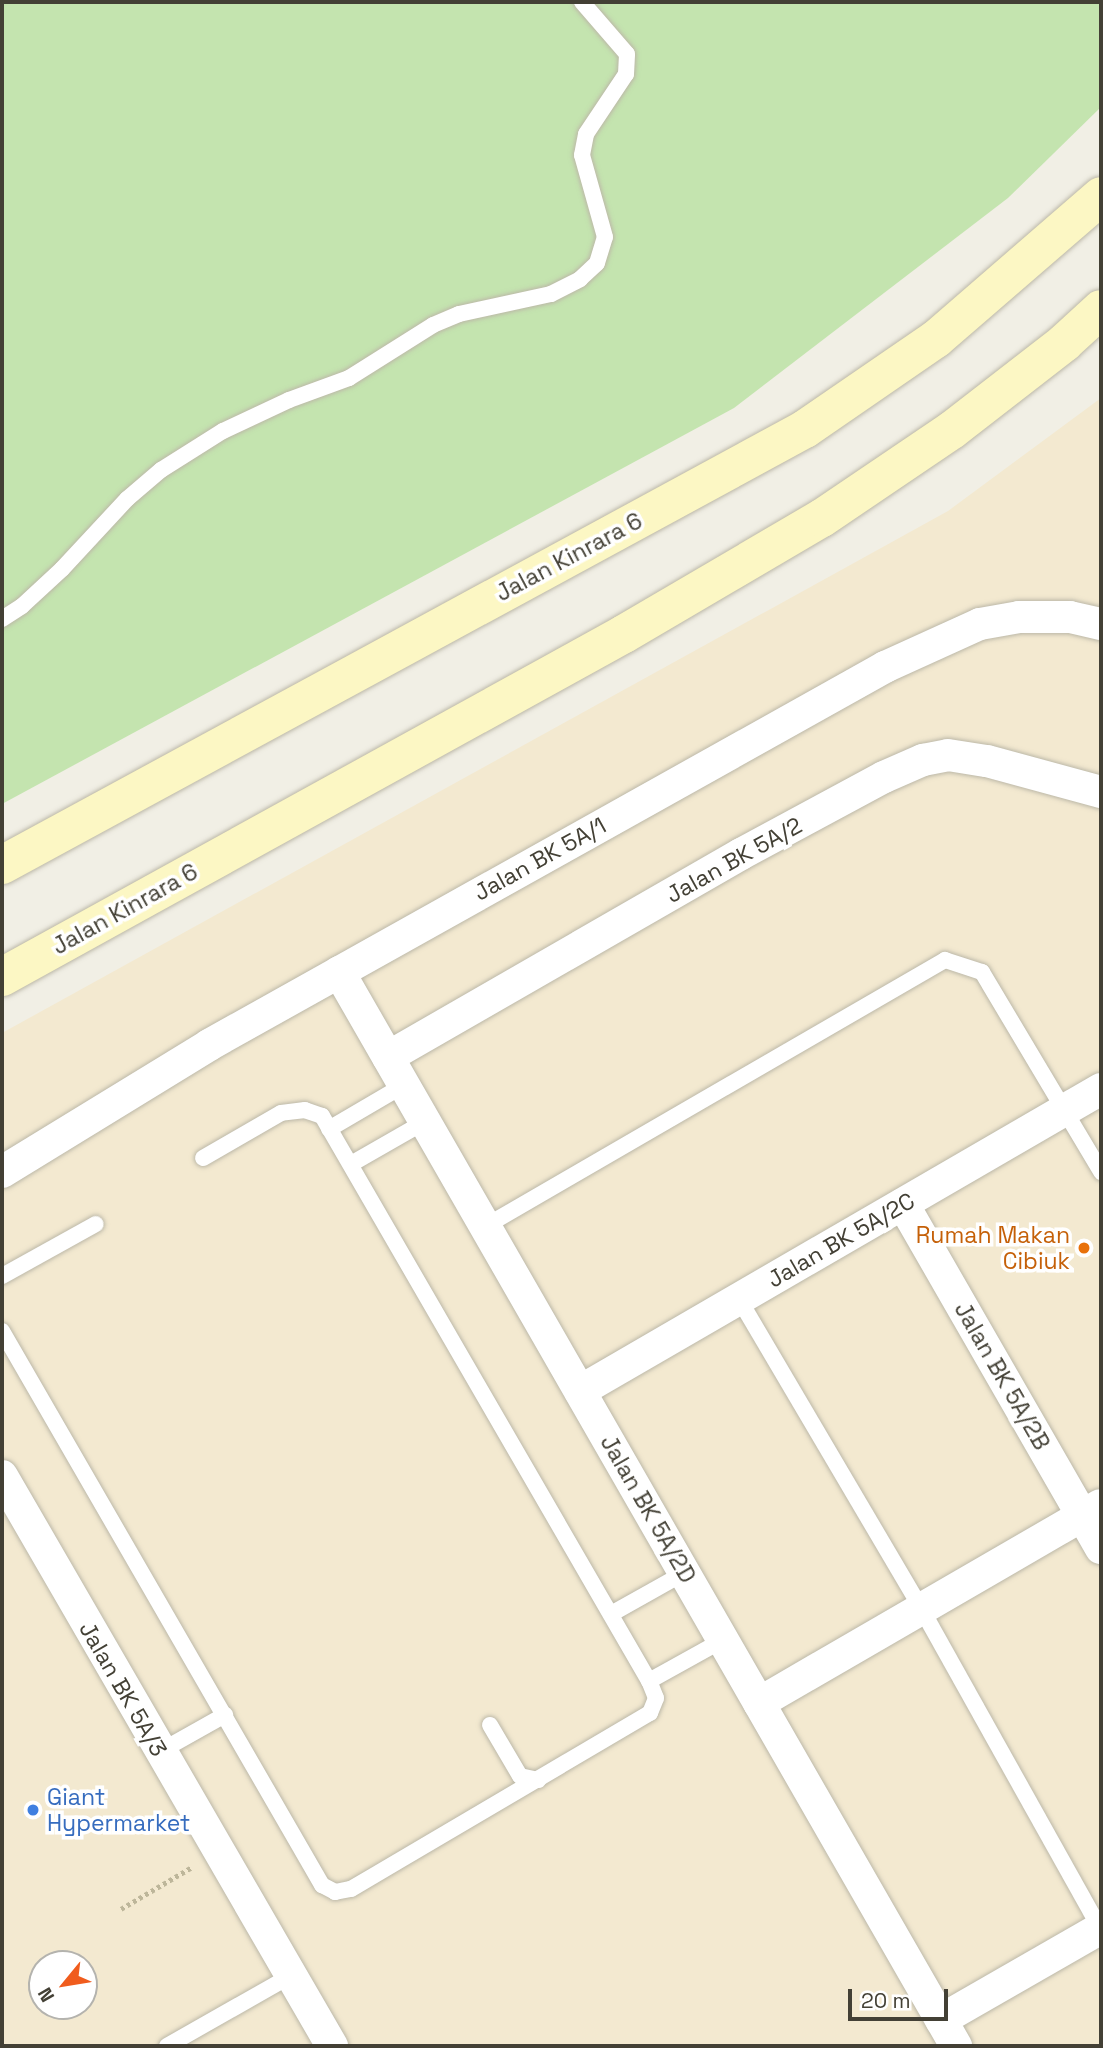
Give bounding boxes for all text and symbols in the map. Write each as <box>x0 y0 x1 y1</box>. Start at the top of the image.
street label: Jalan Kinrara 6 <box>491 507 647 607</box>
street label: Jalan BK 5A/1 <box>469 811 611 907</box>
street label: Jalan BK 5A/2 <box>661 811 807 909</box>
street label: Jalan Kinrara 6 <box>47 858 203 960</box>
street label: Jalan BK 5A/2C <box>762 1187 920 1293</box>
place label: Rumah Makan Cibiuk <box>916 1221 1070 1275</box>
marker: Rumah Makan Cibiuk <box>1076 1240 1092 1256</box>
street label: Jalan BK 5A/2B <box>949 1297 1055 1455</box>
street label: Jalan BK 5A/2D <box>594 1430 702 1588</box>
street label: Jalan BK 5A/3 <box>73 1617 173 1761</box>
place label: Giant Hypermarket <box>47 1783 190 1837</box>
marker: Giant Hypermarket <box>25 1802 41 1818</box>
north arrow <box>28 1950 98 2020</box>
scale bar <box>851 1974 951 2018</box>
text: N <box>32 1983 60 2007</box>
text: 20 m <box>861 1987 911 2014</box>

